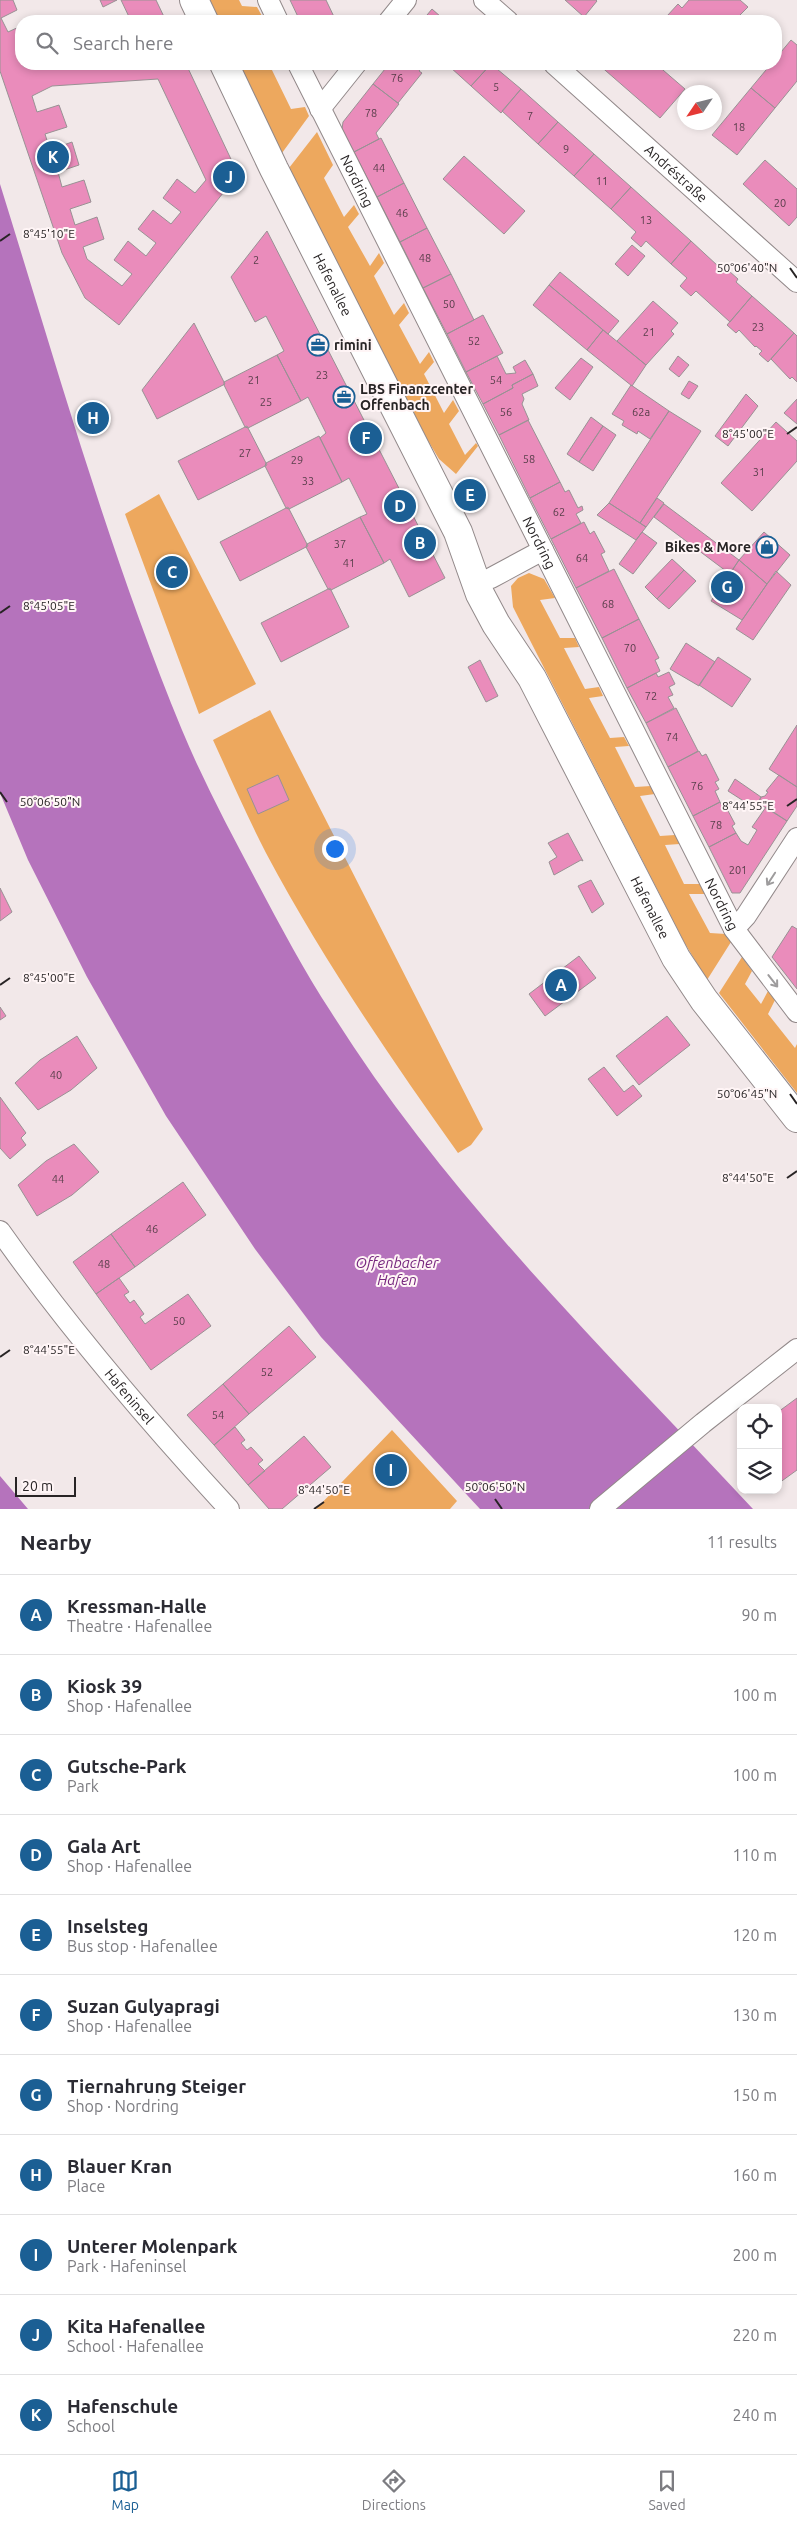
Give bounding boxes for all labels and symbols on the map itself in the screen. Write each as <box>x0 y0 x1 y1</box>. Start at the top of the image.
house number: 76 <box>391 72 403 84</box>
house number: 5 <box>493 81 499 93</box>
north arrow <box>677 85 722 130</box>
house number: 78 <box>365 107 377 119</box>
house number: 7 <box>527 110 533 122</box>
house number: 18 <box>733 121 745 133</box>
pin: K <box>37 138 69 176</box>
street label: Andréstraße <box>641 141 711 206</box>
house number: 9 <box>563 143 569 155</box>
street label: Nordring <box>337 152 377 210</box>
pin: J <box>213 158 245 196</box>
house number: 44 <box>373 162 385 174</box>
house number: 11 <box>596 175 608 187</box>
house number: 20 <box>774 197 786 209</box>
house number: 46 <box>396 207 408 219</box>
house number: 13 <box>640 214 652 226</box>
text: 8°45'10"E <box>23 227 75 240</box>
street label: Hafenallee <box>310 251 355 319</box>
house number: 48 <box>419 252 431 264</box>
house number: 2 <box>253 254 259 266</box>
text: 50°06'40"N <box>717 261 777 274</box>
house number: 50 <box>443 298 455 310</box>
house number: 23 <box>752 321 764 333</box>
house number: 21 <box>643 326 655 338</box>
office icon: rimini <box>306 333 330 357</box>
house number: 52 <box>468 335 480 347</box>
place label: rimini <box>334 337 372 353</box>
house number: 23 <box>316 369 328 381</box>
house number: 21 <box>248 374 260 386</box>
house number: 54 <box>490 374 502 386</box>
place label: LBS Finanzcenter Offenbach <box>360 381 473 413</box>
office icon: LBS Finanzcenter Offenbach <box>332 385 356 409</box>
house number: 25 <box>260 396 272 408</box>
pin: H <box>77 399 109 437</box>
house number: 56 <box>500 406 512 418</box>
house number: 62a <box>632 406 650 418</box>
pin: F <box>350 419 382 457</box>
text: 8°45'00"E <box>722 427 774 440</box>
house number: 27 <box>239 447 251 459</box>
house number: 58 <box>523 453 535 465</box>
house number: 29 <box>291 454 303 466</box>
house number: 31 <box>753 466 765 478</box>
house number: 33 <box>302 475 314 487</box>
pin: E <box>454 476 486 514</box>
pin: D <box>384 487 416 525</box>
house number: 62 <box>553 506 565 518</box>
street label: Nordring <box>519 514 559 571</box>
pin: B <box>404 524 436 562</box>
shop icon: Bikes & More <box>755 535 779 559</box>
house number: 37 <box>334 538 346 550</box>
place label: Bikes & More <box>665 539 751 555</box>
house number: 64 <box>576 552 588 564</box>
pin: C <box>156 553 188 591</box>
house number: 41 <box>343 557 355 569</box>
pin: G <box>711 568 743 606</box>
house number: 68 <box>602 598 614 610</box>
text: 8°45'05"E <box>23 599 75 612</box>
house number: 70 <box>624 642 636 654</box>
house number: 72 <box>645 690 657 702</box>
house number: 74 <box>666 731 678 743</box>
house number: 76 <box>691 780 703 792</box>
text: 50°06'50"N <box>20 795 80 808</box>
text: 8°44'55"E <box>722 799 774 812</box>
house number: 78 <box>710 819 722 831</box>
your location <box>322 836 348 862</box>
house number: 201 <box>729 864 747 876</box>
one-way arrow <box>765 871 775 885</box>
street label: Hafenallee <box>627 874 673 941</box>
street label: Nordring <box>702 875 741 933</box>
pin: A <box>545 966 577 1004</box>
text: 8°45'00"E <box>23 971 75 984</box>
one-way arrow <box>767 974 778 987</box>
house number: 40 <box>50 1069 62 1081</box>
text: 50°06'45"N <box>717 1087 777 1100</box>
text: 8°44'50"E <box>722 1171 774 1184</box>
house number: 44 <box>52 1173 64 1185</box>
house number: 46 <box>146 1223 158 1235</box>
water label: Offenbacher Hafen <box>356 1254 440 1288</box>
house number: 48 <box>98 1258 110 1270</box>
house number: 50 <box>173 1315 185 1327</box>
text: 8°44'55"E <box>23 1343 75 1356</box>
street label: Hafeninsel <box>101 1366 157 1427</box>
house number: 52 <box>261 1366 273 1378</box>
house number: 54 <box>212 1409 224 1421</box>
pin: I <box>375 1451 407 1489</box>
scale bar <box>15 1474 76 1497</box>
text: 50°06'50"N <box>465 1480 525 1493</box>
text: 8°44'50"E <box>298 1483 350 1496</box>

